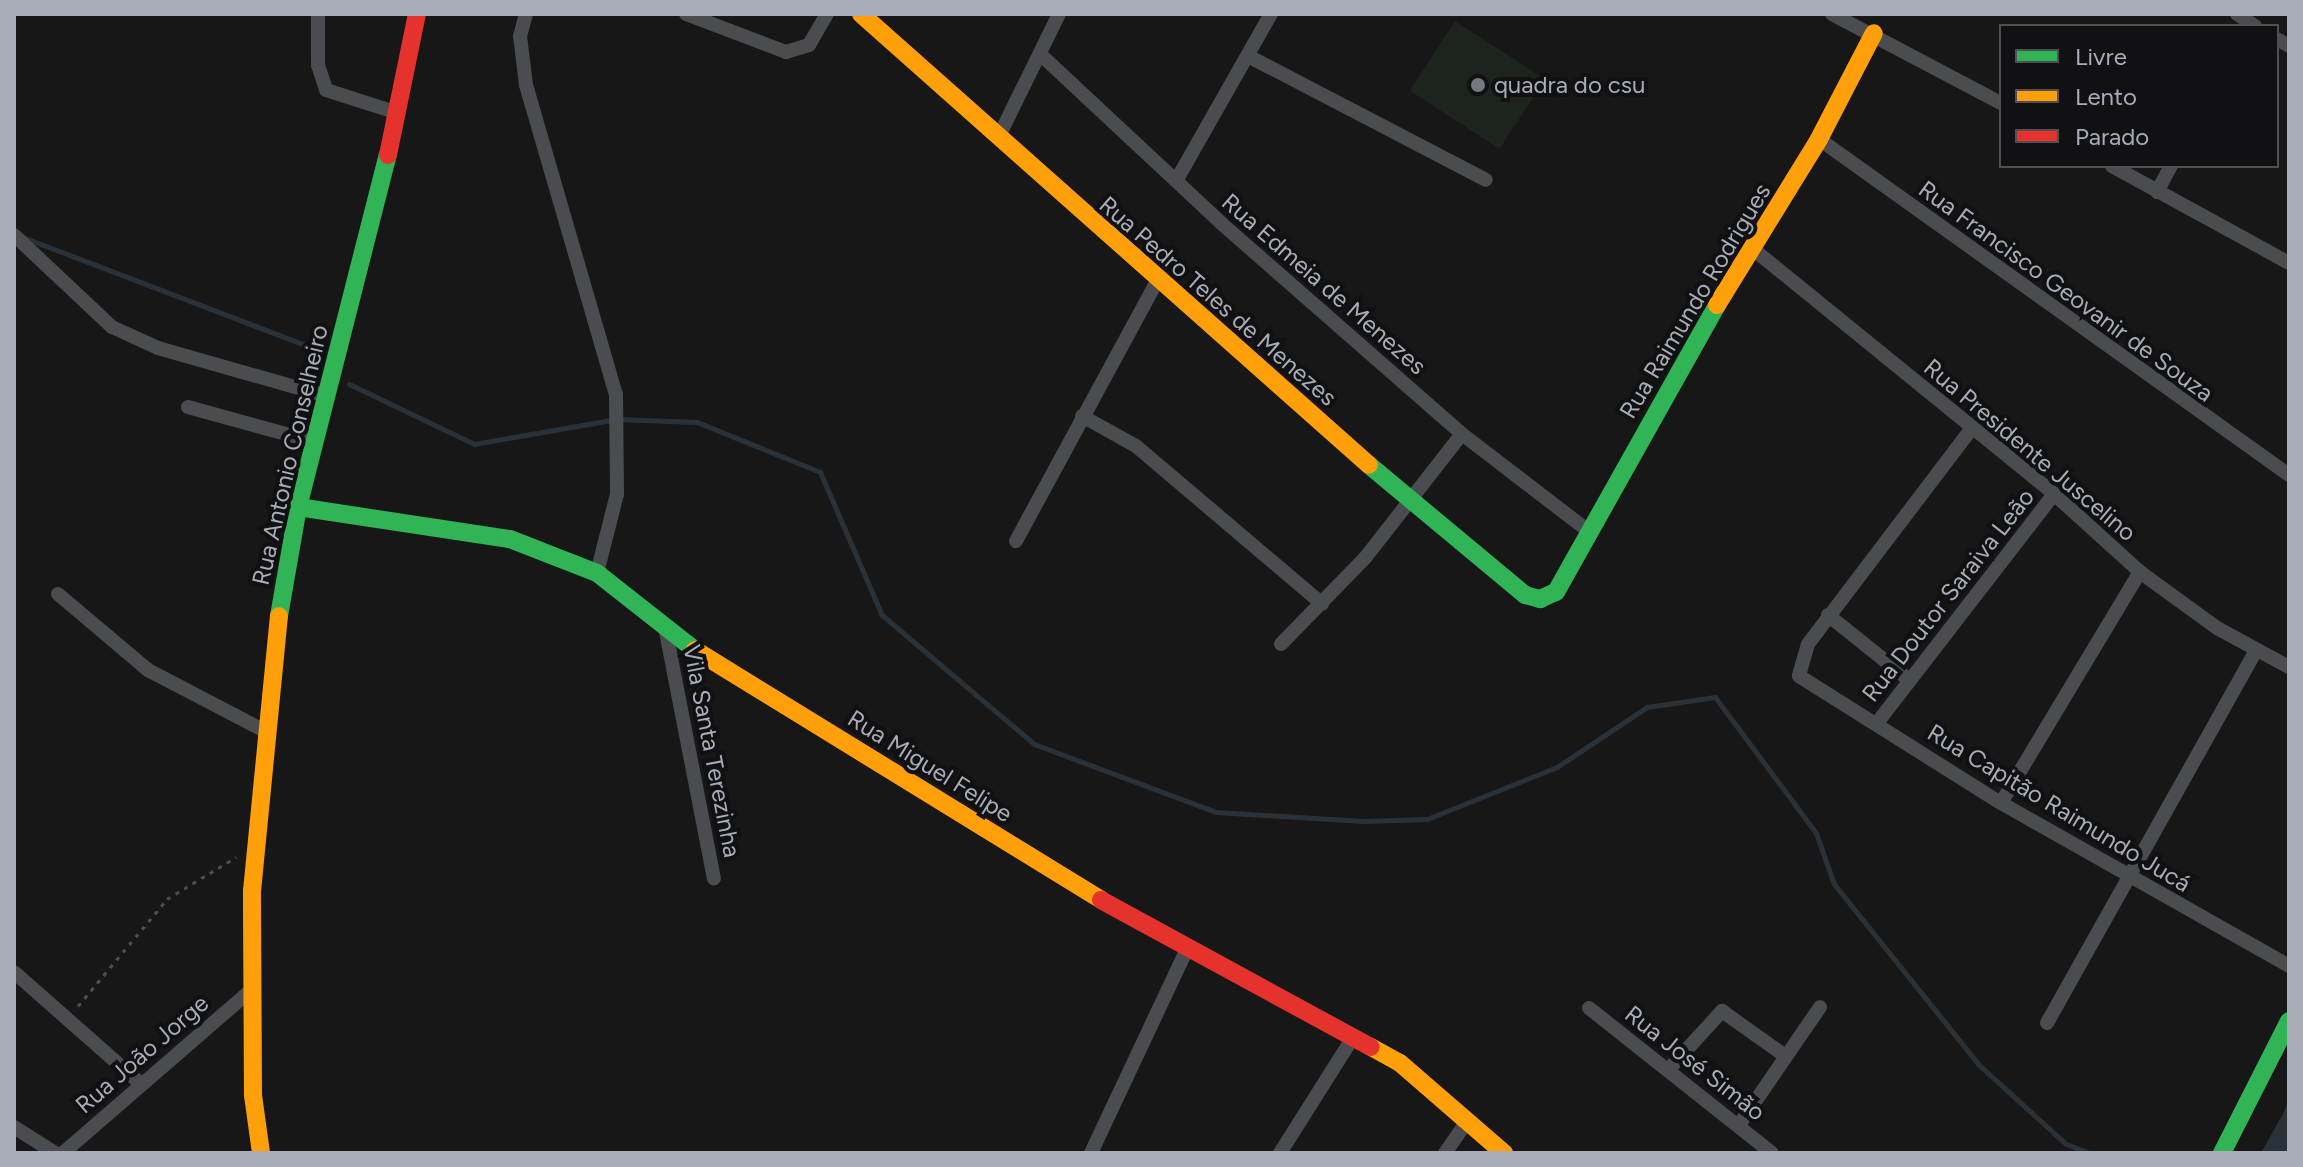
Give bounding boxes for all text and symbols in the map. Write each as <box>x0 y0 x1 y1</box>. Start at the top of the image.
legend <box>1999 24 2279 168</box>
text: Livre <box>2075 42 2127 71</box>
place label: quadra do csu <box>1494 71 1645 99</box>
marker: quadra do csu <box>1469 76 1487 94</box>
text: Lento <box>2075 82 2137 111</box>
text: Parado <box>2075 122 2149 151</box>
street label: Rua Francisco Geovanir de Souza <box>1913 174 2219 408</box>
street label: Rua Raimundo Rodrigues <box>1613 178 1777 424</box>
street label: Rua Edmeia de Menezes <box>1216 187 1432 381</box>
street label: Rua Pedro Teles de Menezes <box>1094 190 1342 412</box>
street label: Rua Antonio Conselheiro <box>246 322 334 588</box>
street label: Rua Presidente Juscelino <box>1918 353 2142 547</box>
street label: Rua Doutor Saraiva Leão <box>1856 483 2040 707</box>
street label: Vila Santa Terezinha <box>677 642 747 860</box>
street label: Rua Miguel Felipe <box>842 704 1018 828</box>
street label: Rua Capitão Raimundo Jucá <box>1922 718 2196 898</box>
street label: Rua João Jorge <box>70 989 214 1119</box>
street label: Rua José Simão <box>1619 999 1771 1127</box>

